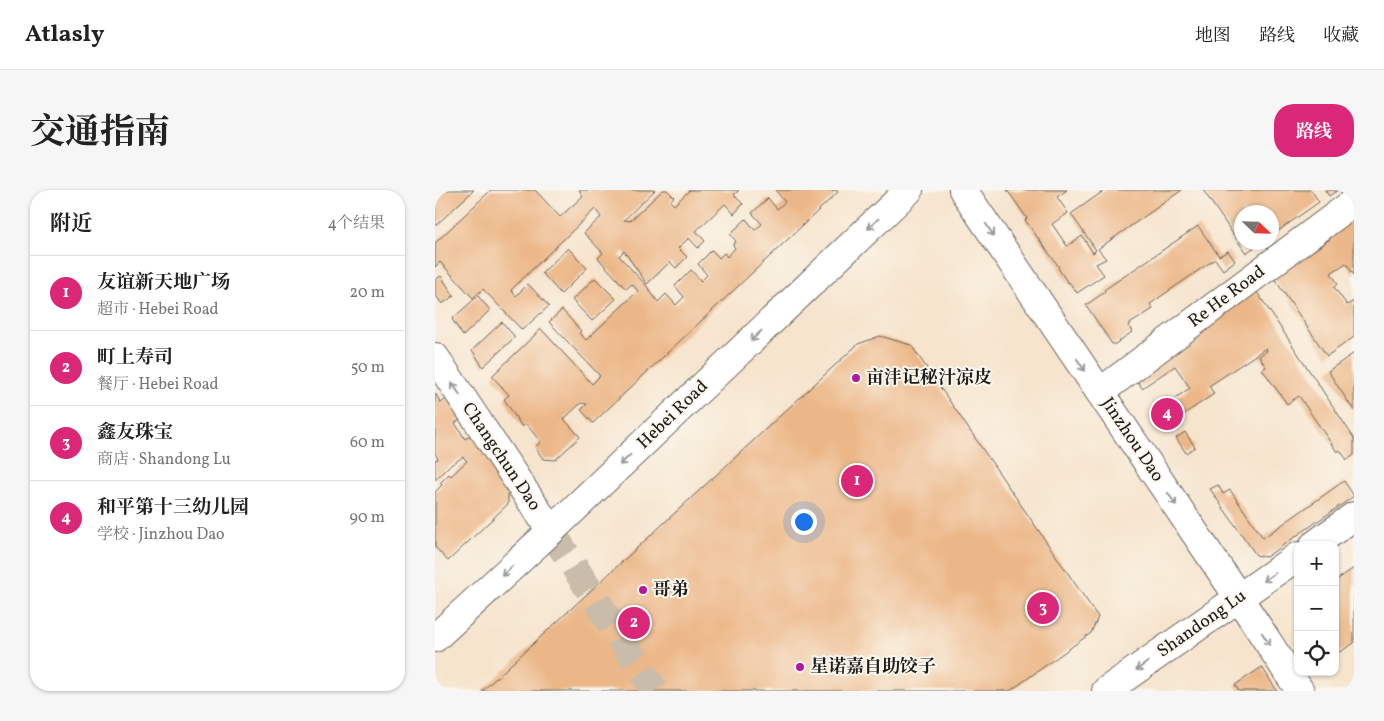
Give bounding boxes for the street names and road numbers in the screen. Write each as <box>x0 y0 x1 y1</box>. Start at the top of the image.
street label: Re He Road <box>1183 260 1271 334</box>
street label: Hebei Road <box>632 375 714 455</box>
street label: Jinzhou Dao <box>1095 393 1169 487</box>
street label: Changchun Dao <box>455 398 547 516</box>
street label: Shandong Lu <box>1152 584 1252 664</box>

